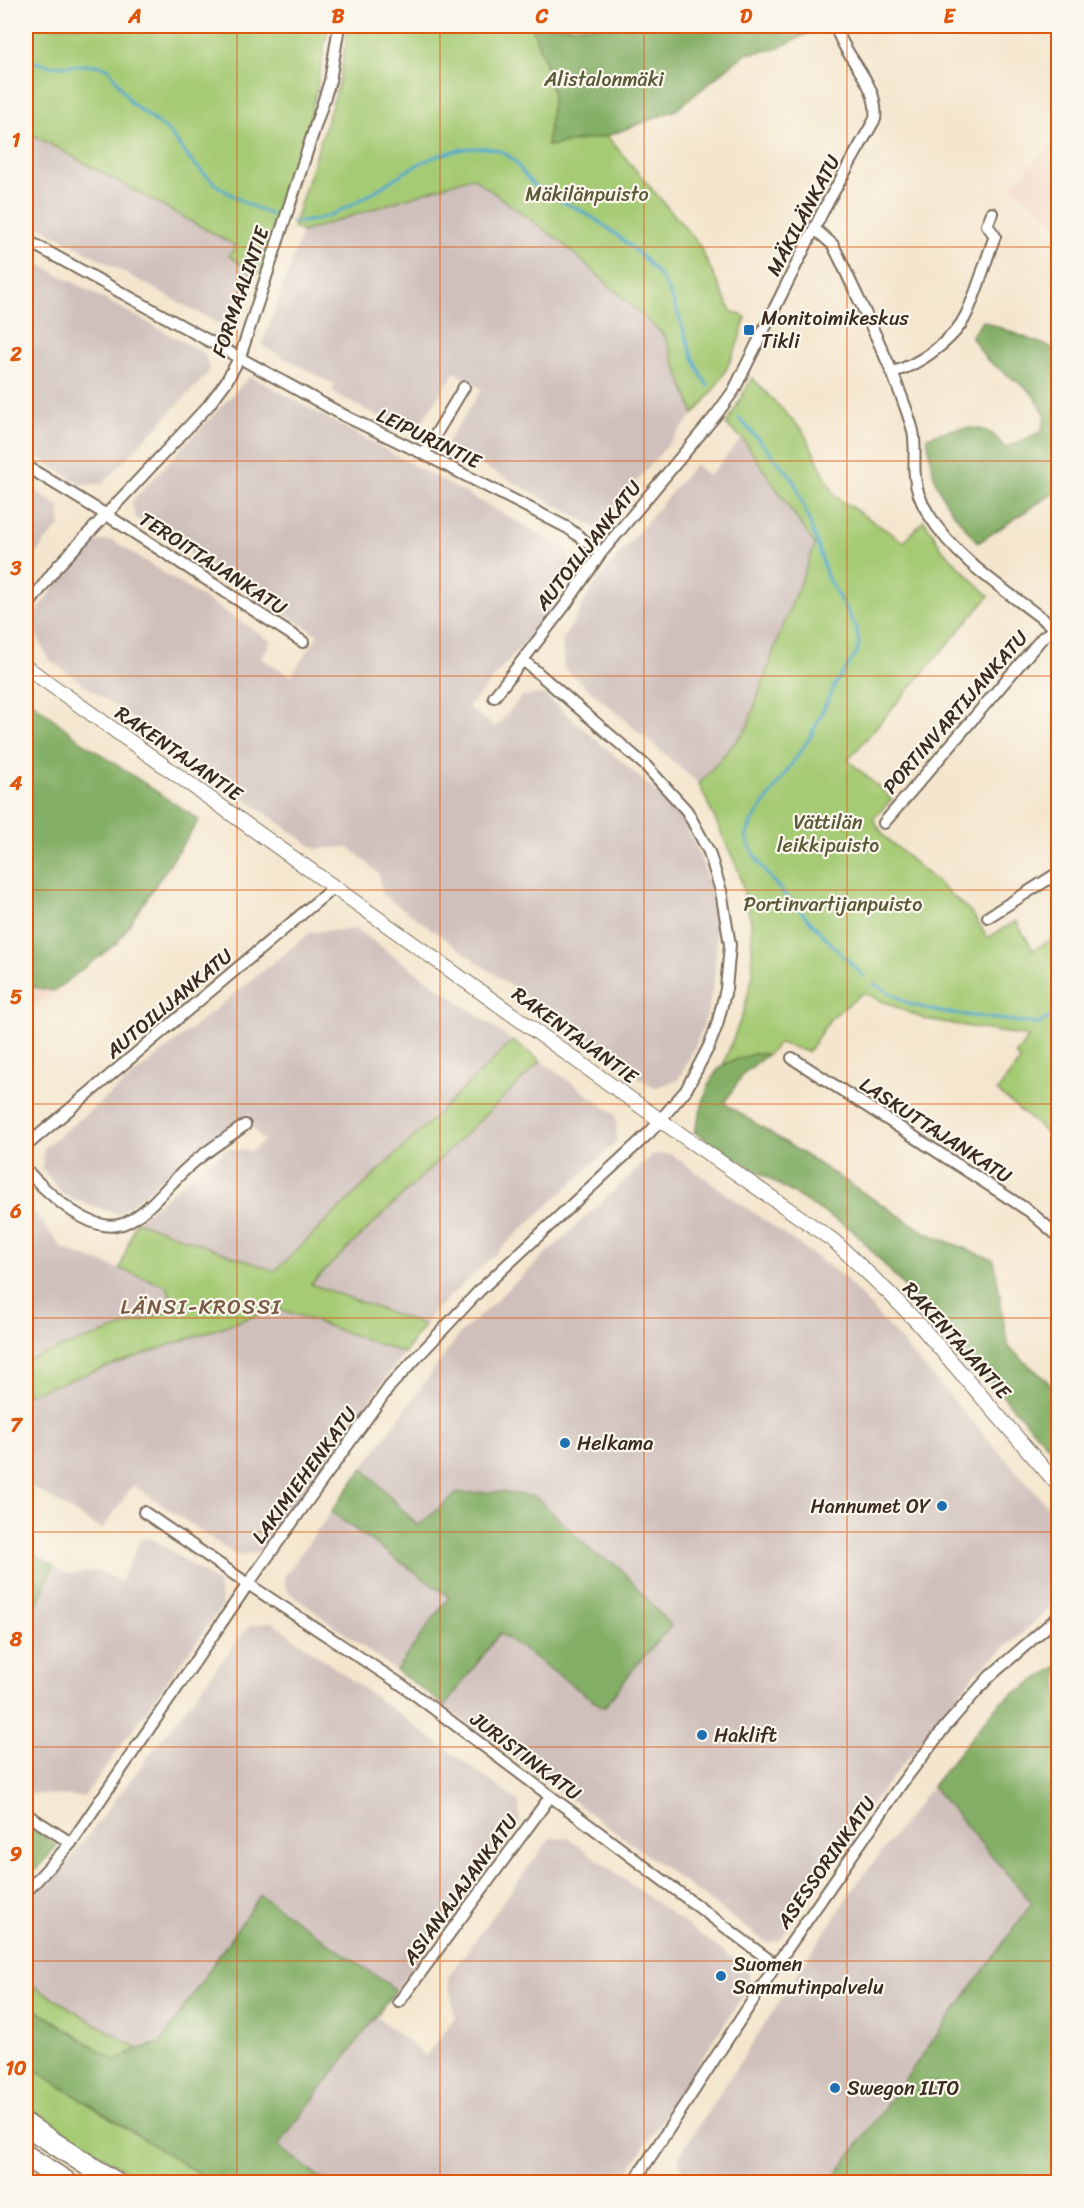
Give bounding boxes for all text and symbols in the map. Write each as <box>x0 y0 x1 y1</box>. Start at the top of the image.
text: A <box>127 0 142 34</box>
text: B <box>332 0 345 34</box>
text: C <box>535 0 549 34</box>
text: D <box>740 0 753 34</box>
text: E <box>943 0 956 34</box>
park label: Alistalonmäki <box>543 62 665 97</box>
text: 1 <box>12 123 21 158</box>
street label: MÄKILÄNKATU <box>757 148 850 282</box>
park label: Mäkilänpuisto <box>525 177 649 212</box>
street label: FORMAALINTIE <box>202 220 280 362</box>
place label: Monitoimikeskus Tikli <box>761 301 910 359</box>
marker: Monitoimikeskus Tikli <box>742 323 756 337</box>
text: 2 <box>9 337 22 372</box>
street label: LEIPURINTIE <box>371 398 489 480</box>
street label: AUTOILIJANKATU <box>525 472 651 619</box>
street label: TEROITTAJANKATU <box>132 502 294 625</box>
text: 3 <box>10 551 22 586</box>
street label: PORTINVARTIJANKATU <box>874 622 1037 802</box>
street label: RAKENTAJANTIE <box>108 696 251 812</box>
text: 4 <box>9 766 23 801</box>
park label: Vättilän leikkipuisto <box>777 805 879 863</box>
park label: Portinvartijanpuisto <box>744 887 922 922</box>
street label: AUTOILIJANKATU <box>97 939 241 1068</box>
street label: RAKENTAJANTIE <box>504 977 647 1095</box>
text: 5 <box>10 980 22 1015</box>
street label: LASKUTTAJANKATU <box>852 1068 1020 1193</box>
text: 6 <box>9 1194 22 1229</box>
street label: RAKENTAJANTIE <box>894 1273 1021 1409</box>
district label: LÄNSI-KROSSI <box>120 1288 282 1326</box>
street label: LAKIMIEHENKATU <box>242 1399 367 1551</box>
text: 7 <box>10 1408 23 1443</box>
place label: Helkama <box>577 1426 653 1461</box>
marker: Helkama <box>558 1436 572 1450</box>
place label: Hannumet OY <box>811 1489 932 1524</box>
marker: Hannumet OY <box>935 1499 949 1513</box>
text: 8 <box>9 1622 23 1657</box>
street label: JURISTINKATU <box>462 1702 589 1810</box>
place label: Haklift <box>714 1718 777 1753</box>
marker: Haklift <box>695 1728 709 1742</box>
street label: ASESSORINKATU <box>767 1788 886 1937</box>
street label: ASIANAJAJANKATU <box>393 1806 528 1973</box>
text: 9 <box>10 1837 22 1872</box>
place label: Suomen Sammutinpalvelu <box>733 1947 884 2005</box>
marker: Suomen Sammutinpalvelu <box>714 1969 728 1983</box>
text: 10 <box>5 2051 27 2086</box>
place label: Swegon ILTO <box>847 2071 960 2106</box>
marker: Swegon ILTO <box>828 2081 842 2095</box>

